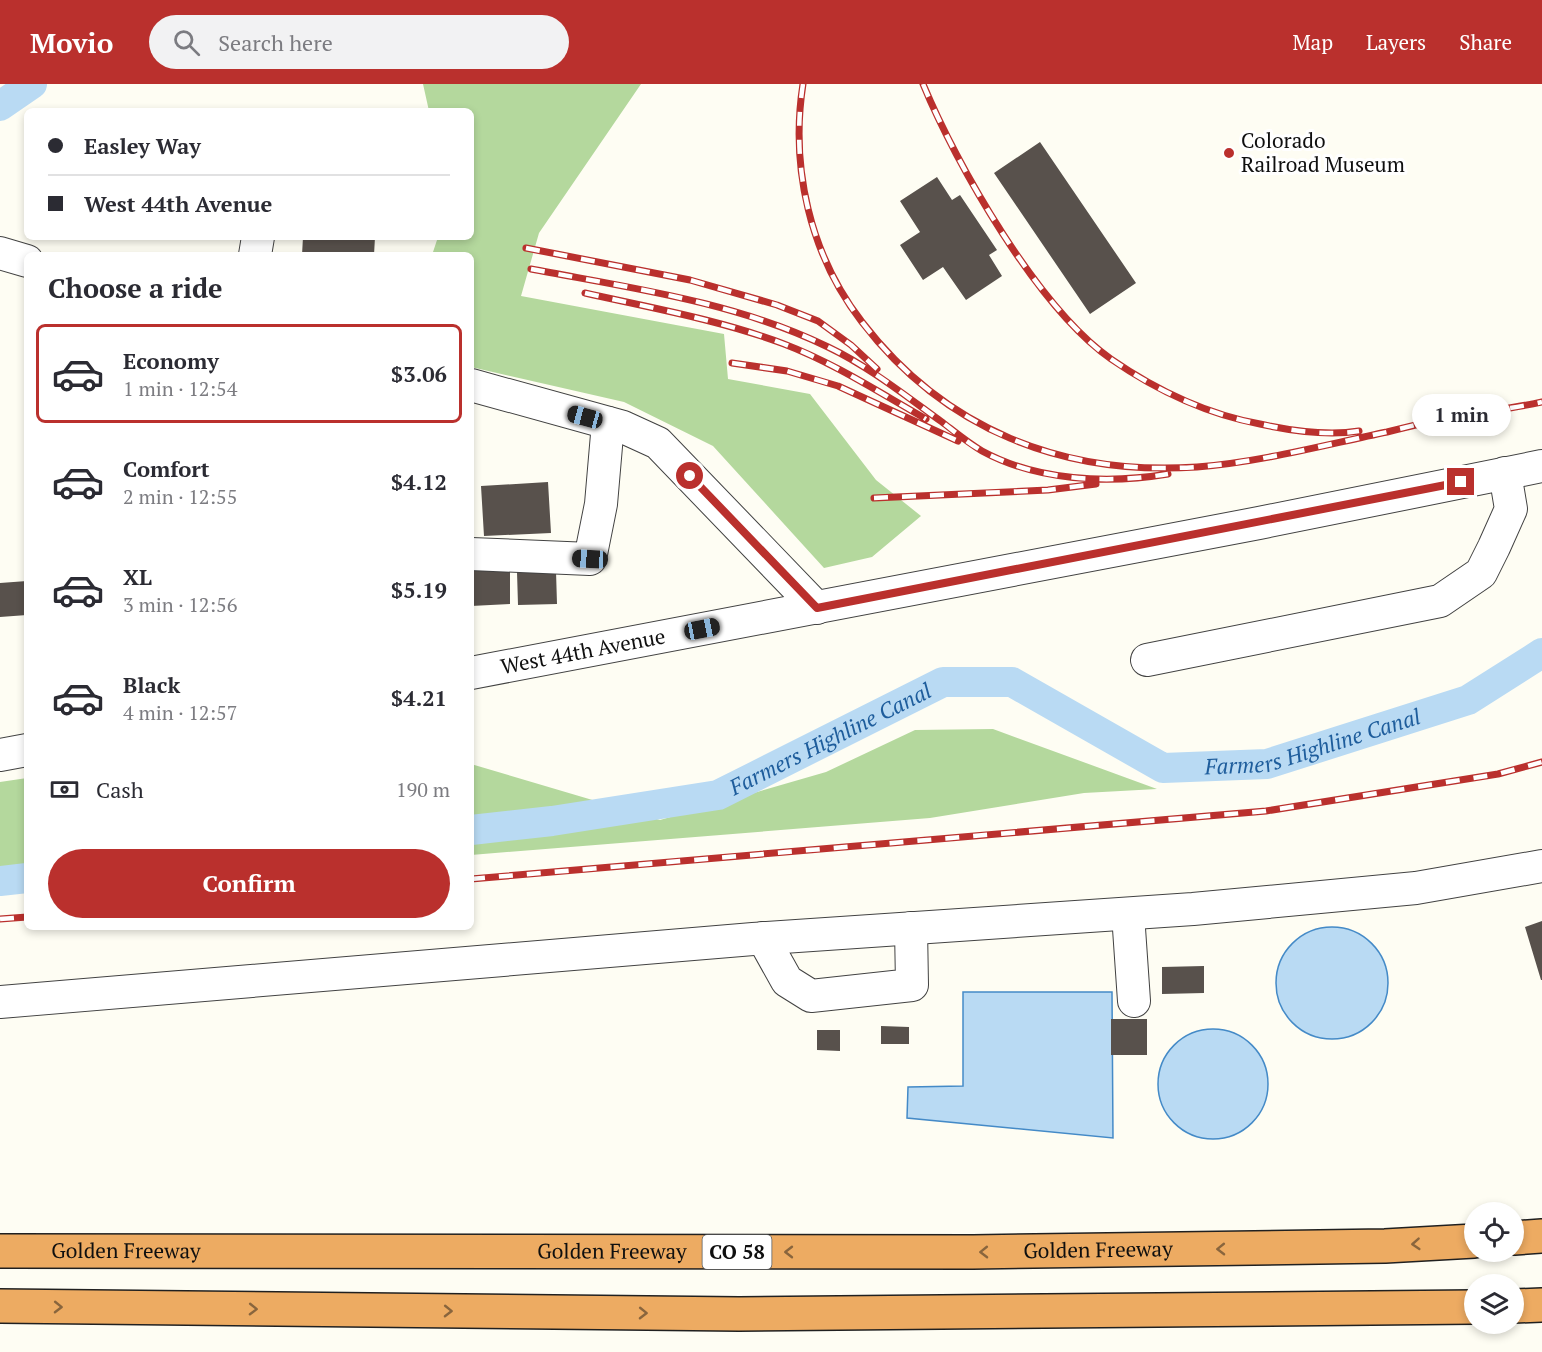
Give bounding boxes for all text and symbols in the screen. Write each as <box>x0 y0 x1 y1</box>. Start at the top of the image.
search box <box>149 15 569 69</box>
text: Movio <box>30 24 113 61</box>
icon: search <box>170 26 203 59</box>
text: Search here <box>218 28 333 57</box>
text: Map <box>1292 28 1333 56</box>
text: Layers <box>1366 28 1426 56</box>
text: Share <box>1459 28 1512 56</box>
place label: Colorado Railroad Museum <box>1241 126 1405 178</box>
text: Easley Way <box>84 131 201 160</box>
marker: Colorado Railroad Museum <box>1222 146 1236 160</box>
text: West 44th Avenue <box>84 189 272 218</box>
text: Choose a ride <box>48 270 223 306</box>
text: Economy <box>123 346 219 375</box>
icon: car <box>51 347 105 401</box>
text: $3.06 <box>391 359 447 388</box>
text: 1 min · 12:54 <box>123 375 237 402</box>
callout: 1 min <box>1412 395 1510 437</box>
text: 1 min <box>1434 401 1489 428</box>
car <box>565 404 605 430</box>
text: Comfort <box>123 454 209 483</box>
icon: car <box>51 455 105 509</box>
route start <box>676 462 703 489</box>
text: $4.12 <box>391 467 447 496</box>
route end <box>1447 468 1474 495</box>
text: 2 min · 12:55 <box>123 483 237 510</box>
car <box>572 549 608 569</box>
text: XL <box>123 562 152 591</box>
icon: car <box>51 563 105 617</box>
text: $5.19 <box>391 575 447 604</box>
text: 3 min · 12:56 <box>123 591 237 618</box>
car <box>683 617 721 641</box>
street label: West 44th Avenue <box>498 621 667 680</box>
text: Black <box>123 670 180 699</box>
icon: car <box>51 671 105 725</box>
water label: Farmers Highline Canal <box>723 675 936 802</box>
text: $4.21 <box>391 683 447 712</box>
text: 4 min · 12:57 <box>123 699 237 726</box>
water label: Farmers Highline Canal <box>1203 701 1424 780</box>
icon: cash <box>48 773 81 806</box>
text: Cash <box>96 775 144 804</box>
text: 190 m <box>396 776 450 803</box>
button: Confirm <box>48 849 450 918</box>
map controls <box>1464 1202 1524 1334</box>
button: locate <box>1464 1202 1524 1262</box>
street label: Golden Freeway <box>1023 1234 1173 1264</box>
road number: CO 58 <box>702 1235 771 1269</box>
street label: Golden Freeway <box>51 1236 201 1264</box>
street label: Golden Freeway <box>537 1237 687 1265</box>
one-way arrow <box>1412 1238 1421 1251</box>
one-way arrow <box>1217 1242 1226 1255</box>
one-way arrow <box>785 1246 794 1258</box>
one-way arrow <box>980 1246 989 1258</box>
button: layers <box>1464 1274 1524 1334</box>
one-way arrow <box>54 1301 63 1313</box>
one-way arrow <box>249 1303 258 1315</box>
one-way arrow <box>444 1305 453 1317</box>
one-way arrow <box>639 1307 648 1319</box>

